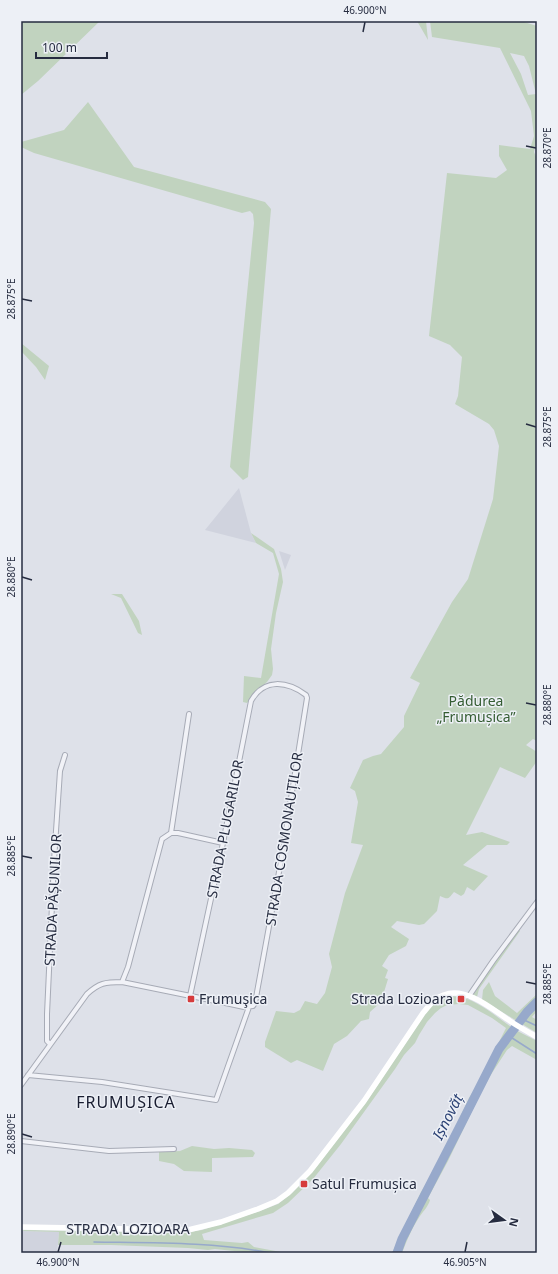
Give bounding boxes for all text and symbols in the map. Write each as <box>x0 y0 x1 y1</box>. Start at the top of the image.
text: 46.900°N <box>343 3 387 17</box>
scale bar <box>36 34 107 60</box>
text: 100 m <box>42 39 77 56</box>
text: 28.870°E <box>540 127 554 169</box>
text: 28.875°E <box>4 278 18 320</box>
text: 28.875°E <box>540 406 554 448</box>
text: 28.880°E <box>4 556 18 598</box>
text: 28.880°E <box>540 684 554 726</box>
park label: Pădurea „Frumușica” <box>436 691 516 726</box>
street label: STRADA COSMONAUȚILOR <box>260 750 307 927</box>
street label: STRADA PLUGARILOR <box>202 758 247 900</box>
street label: STRADA PĂȘUNILOR <box>40 833 65 967</box>
text: 28.885°E <box>4 835 18 877</box>
text: 28.885°E <box>540 963 554 1005</box>
place label: Frumuşica <box>199 989 267 1008</box>
place label: Strada Lozioara <box>351 989 453 1008</box>
marker: Frumuşica <box>186 994 196 1004</box>
marker: Strada Lozioara <box>456 994 466 1004</box>
water label: Ișnovăț <box>427 1089 468 1144</box>
district label: FRUMUȘICA <box>76 1091 176 1113</box>
text: 28.890°E <box>4 1113 18 1155</box>
place label: Satul Frumușica <box>312 1174 417 1193</box>
marker: Satul Frumușica <box>299 1179 309 1189</box>
north arrow <box>484 1200 524 1240</box>
text: N <box>506 1216 523 1229</box>
street label: STRADA LOZIOARA <box>66 1219 190 1238</box>
text: 46.900°N <box>36 1255 80 1269</box>
text: 46.905°N <box>443 1255 487 1269</box>

